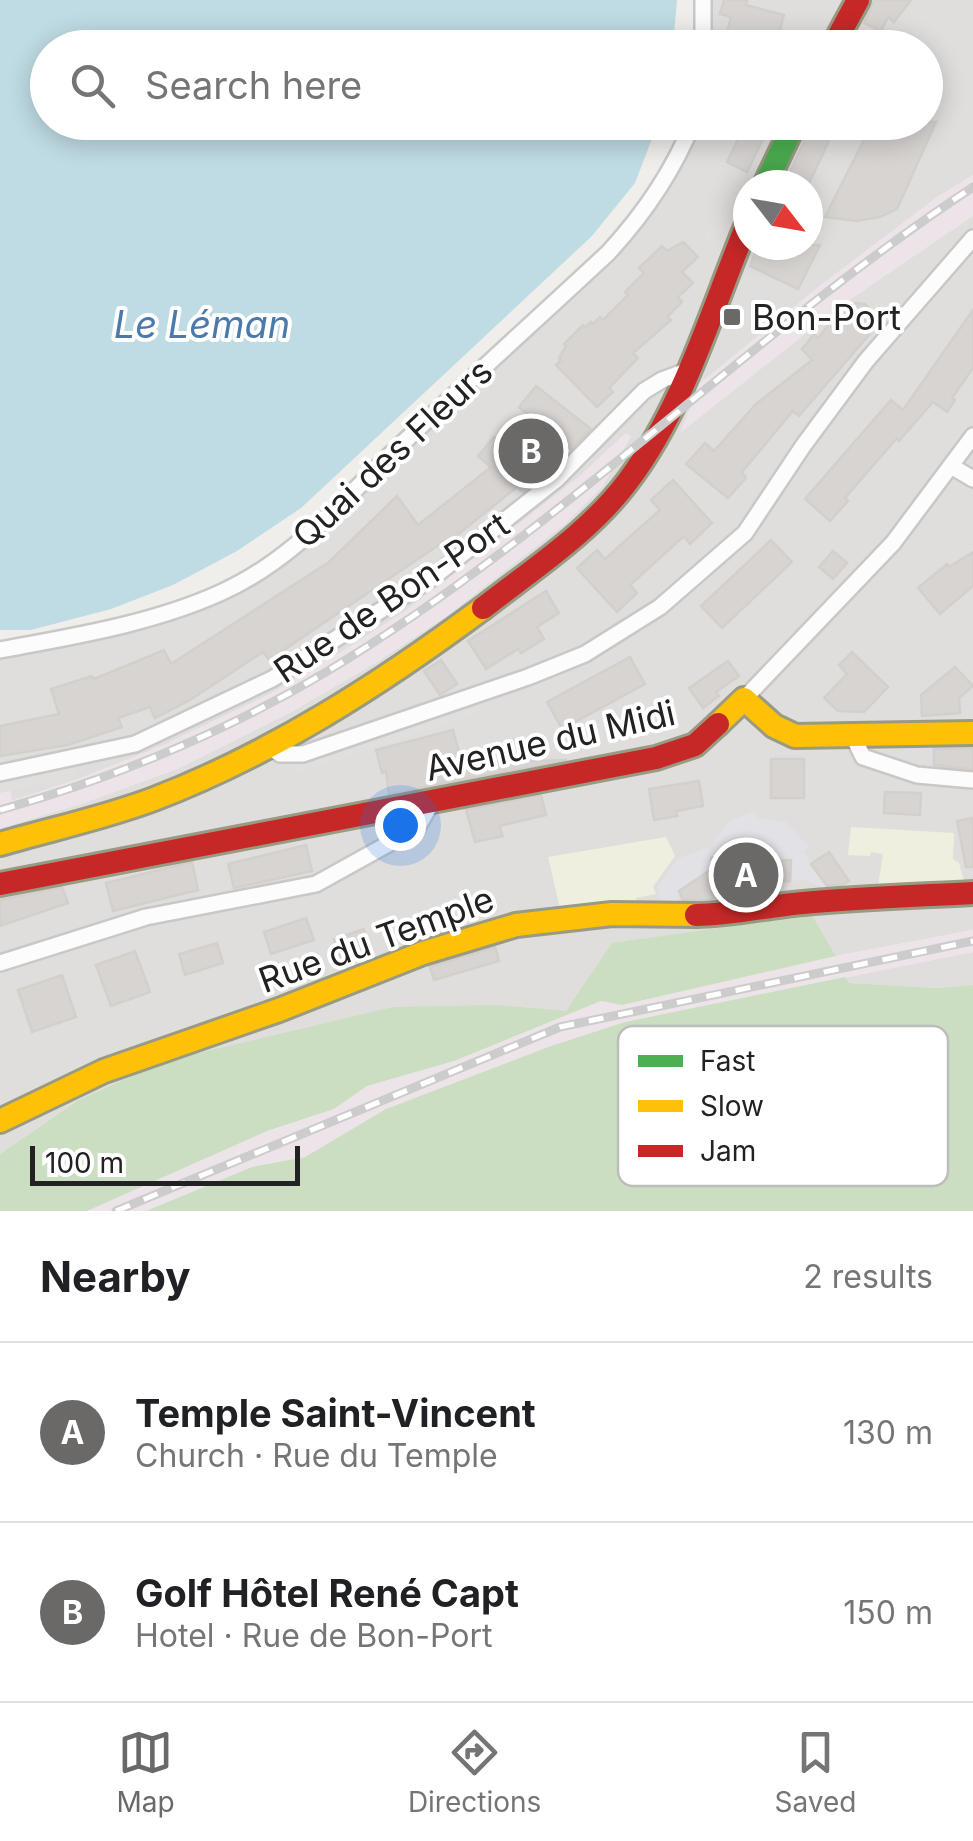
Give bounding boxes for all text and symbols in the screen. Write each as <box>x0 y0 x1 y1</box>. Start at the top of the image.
search box <box>30 30 943 140</box>
icon: search <box>65 58 120 113</box>
text: Search here <box>145 62 362 108</box>
north arrow <box>733 170 823 260</box>
place label: Bon-Port <box>752 296 901 338</box>
water label: Le Léman <box>114 301 290 347</box>
marker: Bon-Port <box>721 306 743 328</box>
street label: Quai des Fleurs <box>284 350 500 556</box>
pin: B <box>498 414 564 488</box>
street label: Rue de Bon-Port <box>266 503 516 691</box>
street label: Avenue du Midi <box>421 691 679 789</box>
your location <box>375 800 426 851</box>
pin: A <box>714 838 778 912</box>
street label: Rue du Temple <box>253 877 499 1001</box>
legend <box>618 1026 948 1186</box>
text: Fast <box>700 1044 756 1078</box>
text: Slow <box>700 1089 764 1123</box>
text: Jam <box>700 1134 756 1168</box>
scale bar <box>30 1141 300 1186</box>
text: 100 m <box>45 1146 124 1180</box>
text: Nearby <box>40 1251 191 1302</box>
text: 2 results <box>803 1257 933 1296</box>
text: Temple Saint-Vincent <box>135 1390 536 1436</box>
text: A <box>61 1413 84 1452</box>
text: 130 m <box>843 1413 933 1452</box>
text: Church · Rue du Temple <box>135 1436 498 1475</box>
text: Golf Hôtel René Capt <box>135 1570 519 1616</box>
text: B <box>62 1593 83 1632</box>
text: 150 m <box>843 1593 933 1632</box>
text: Hotel · Rue de Bon-Port <box>135 1616 492 1655</box>
tab: Map <box>117 1725 175 1819</box>
tab: Directions <box>408 1725 541 1819</box>
tab: Saved <box>774 1725 856 1819</box>

